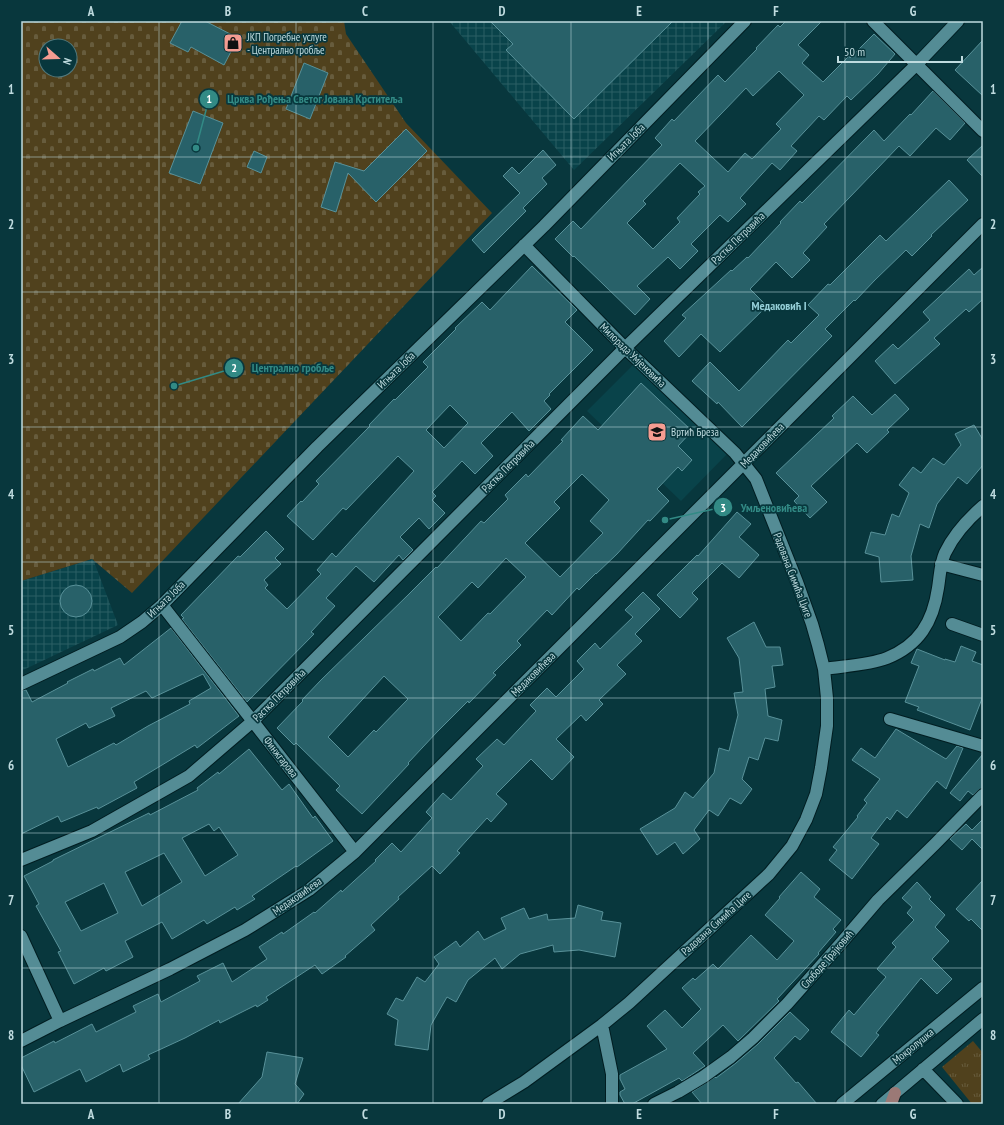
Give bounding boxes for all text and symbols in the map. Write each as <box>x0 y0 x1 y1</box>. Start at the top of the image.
text: A <box>87 3 95 20</box>
text: B <box>225 3 231 20</box>
text: C <box>362 3 368 20</box>
text: D <box>499 3 506 20</box>
text: E <box>636 3 642 20</box>
text: F <box>773 3 779 20</box>
text: G <box>910 3 917 20</box>
place label: ЈКП Погребне услуге - Централно гробље <box>246 30 327 57</box>
shop icon: ЈКП Погребне услуге - Централно гробље <box>222 32 244 54</box>
north arrow <box>38 38 78 78</box>
scale bar <box>838 38 962 64</box>
text: 50 m <box>844 44 865 59</box>
text: N <box>60 56 75 67</box>
text: 1 <box>8 81 14 98</box>
text: 1 <box>990 81 996 98</box>
callout: Црква Рођења Светог Јована Крститеља <box>199 87 411 111</box>
text: 1 <box>206 91 212 106</box>
text: Црква Рођења Светог Јована Крститеља <box>227 91 403 106</box>
street label: Игњата Јоба <box>604 120 648 164</box>
street label: Растка Петровића <box>708 209 768 267</box>
text: 2 <box>8 216 14 233</box>
text: 2 <box>990 216 996 233</box>
district label: Медаковић I <box>751 298 807 313</box>
street label: Милорада Умјеновића <box>597 320 669 390</box>
street label: Игњата Јоба <box>374 349 418 391</box>
text: 3 <box>8 351 14 368</box>
text: 3 <box>990 351 996 368</box>
callout: Централно гробље <box>224 356 342 380</box>
text: 2 <box>231 360 237 375</box>
text: Централно гробље <box>252 360 334 375</box>
street label: Медаковићева <box>737 420 787 470</box>
school or university icon: Вртић Бреза <box>646 421 668 443</box>
place label: Вртић Бреза <box>671 425 719 439</box>
street label: Растка Петровића <box>479 437 537 495</box>
text: 4 <box>8 486 15 503</box>
text: 4 <box>990 486 997 503</box>
callout: Умљеновићева <box>713 495 815 519</box>
text: 3 <box>720 500 726 515</box>
text: Умљеновићева <box>740 500 807 515</box>
street label: Радована Симића Циге <box>770 531 816 620</box>
street label: Игњата Јоба <box>144 578 188 620</box>
text: 5 <box>8 622 14 639</box>
text: 5 <box>990 622 996 639</box>
street label: Медаковићева <box>508 649 558 699</box>
street label: Растка Петровића <box>250 666 308 724</box>
street label: Финжгарова <box>261 734 301 780</box>
text: 6 <box>8 757 14 774</box>
text: 6 <box>990 757 996 774</box>
street label: Медаковићева <box>270 874 324 918</box>
street label: Радована Симића Циге <box>678 888 754 958</box>
text: 7 <box>8 892 14 909</box>
text: 7 <box>990 892 996 909</box>
street label: Слободе Трајковић <box>798 927 856 991</box>
street label: Мокролушка <box>889 1025 937 1067</box>
text: 8 <box>8 1027 14 1044</box>
text: 8 <box>990 1027 996 1044</box>
text: A <box>87 1106 95 1123</box>
text: B <box>225 1106 231 1123</box>
text: C <box>362 1106 368 1123</box>
text: D <box>499 1106 506 1123</box>
text: E <box>636 1106 642 1123</box>
text: F <box>773 1106 779 1123</box>
text: G <box>910 1106 917 1123</box>

